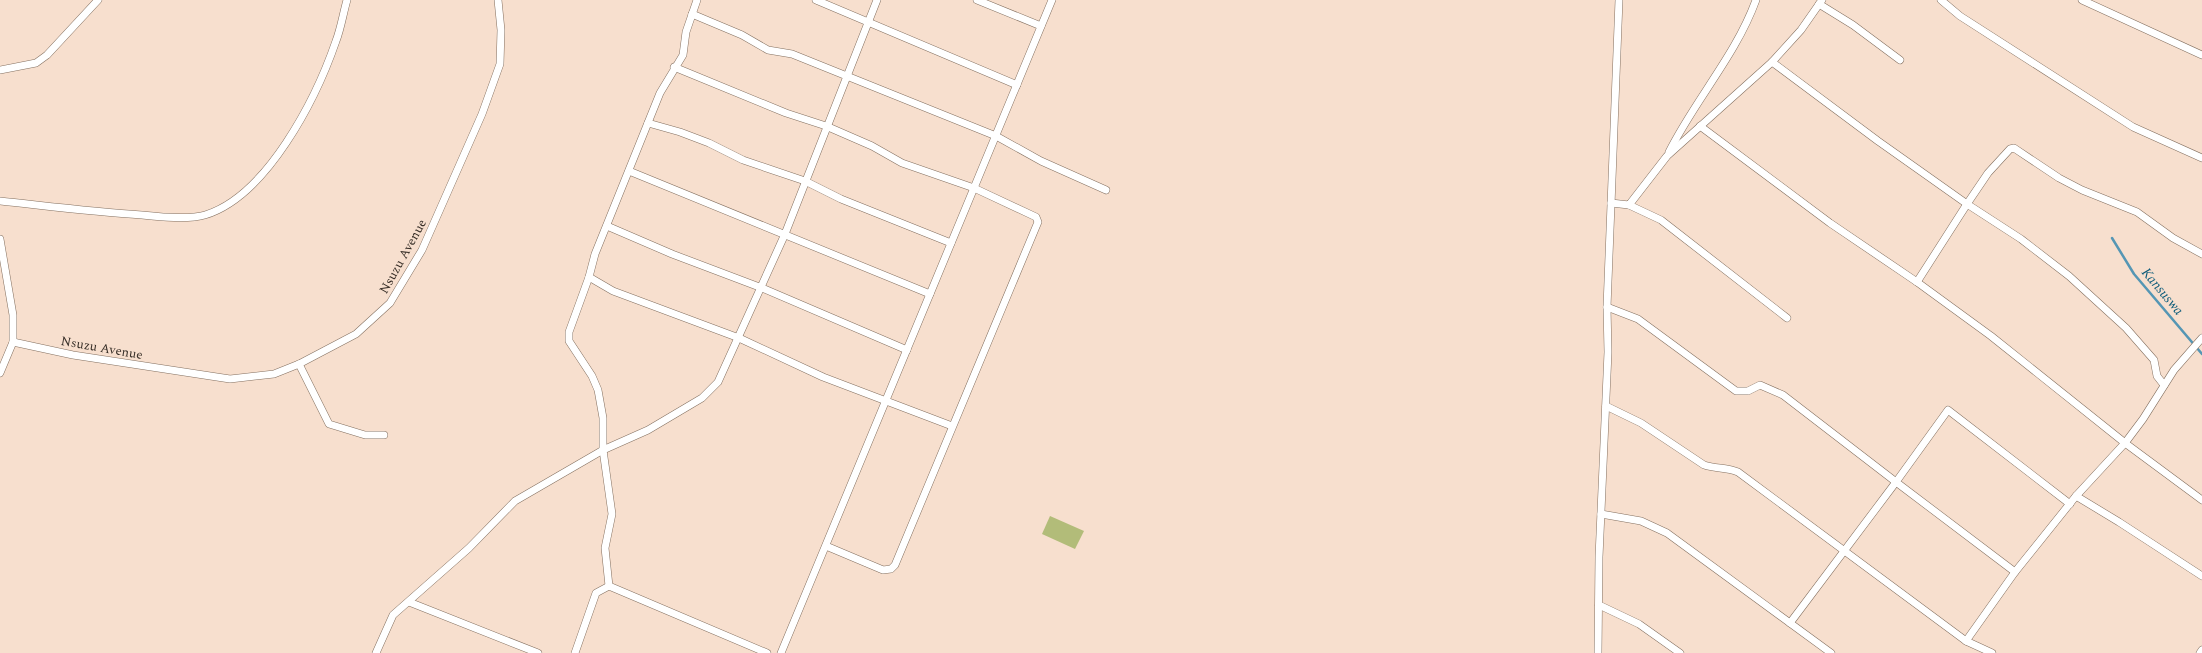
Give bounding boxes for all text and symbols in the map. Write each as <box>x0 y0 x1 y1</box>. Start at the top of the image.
street label: Nsuzu Avenue <box>374 215 432 298</box>
water label: Kansuswa <box>2136 263 2189 320</box>
street label: Nsuzu Avenue <box>59 331 144 365</box>

